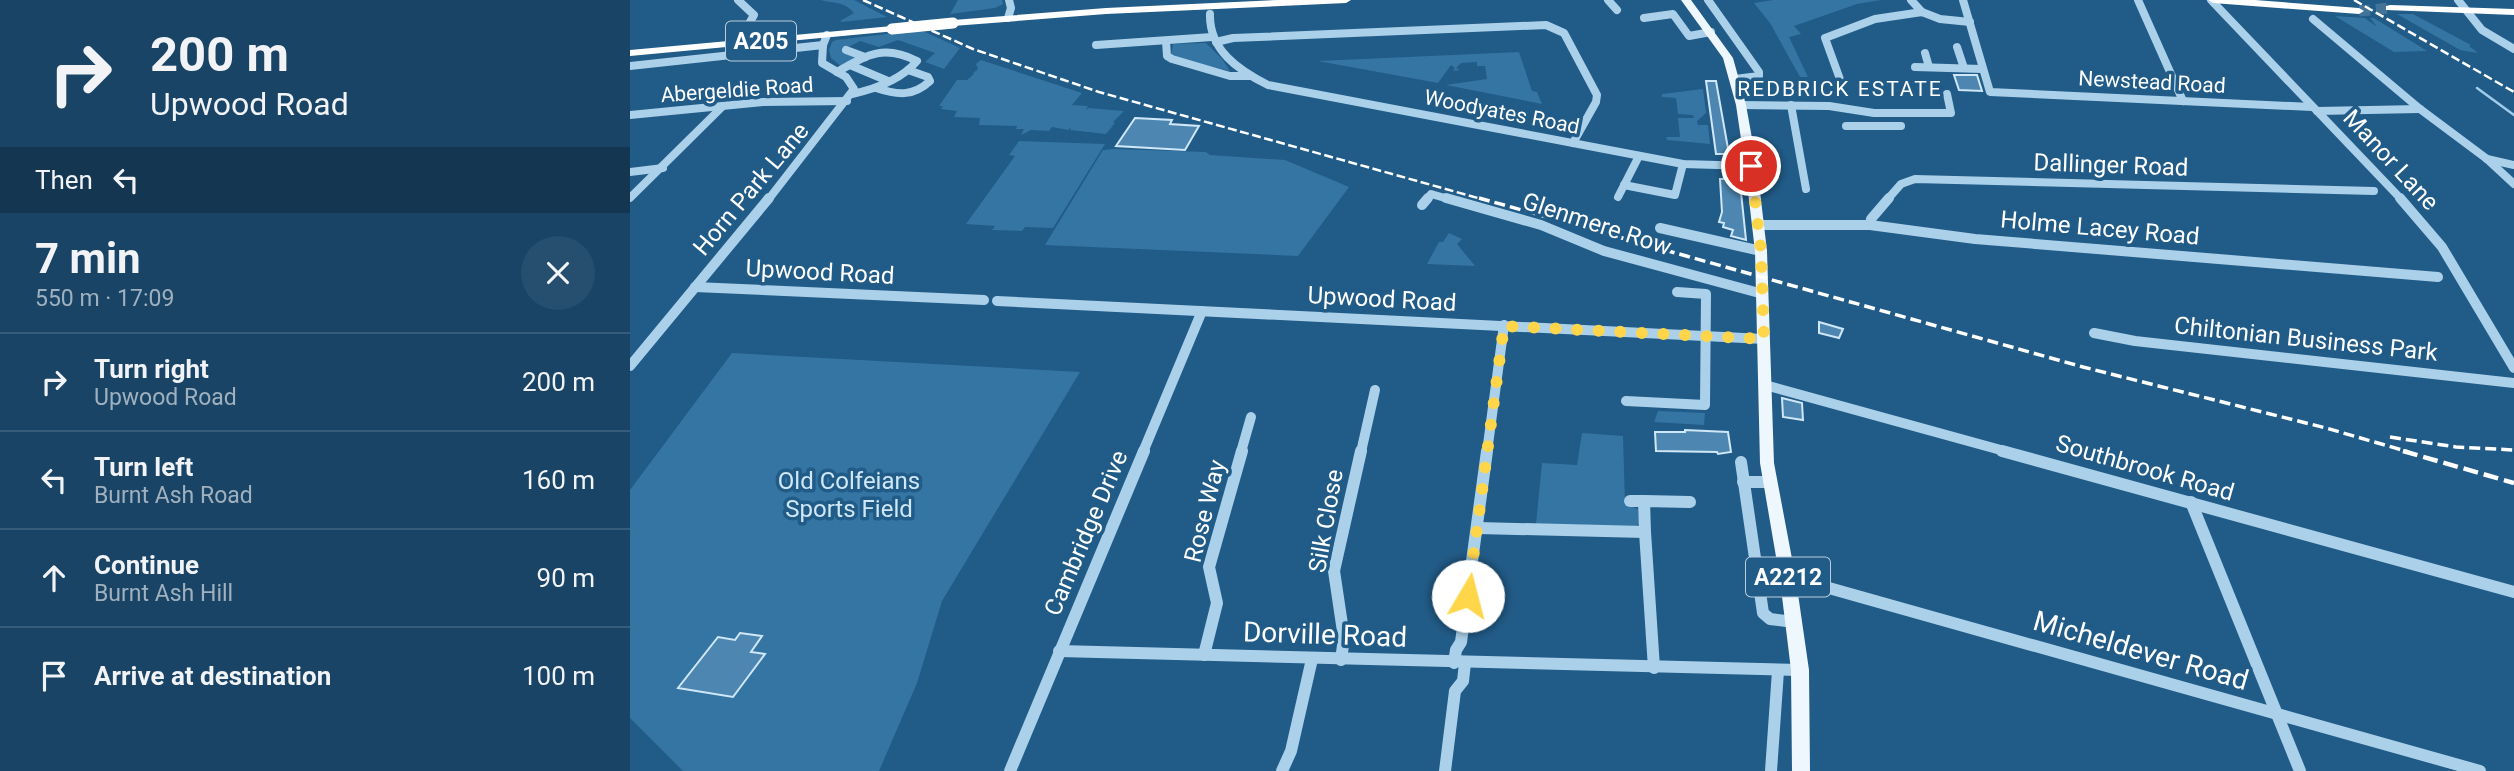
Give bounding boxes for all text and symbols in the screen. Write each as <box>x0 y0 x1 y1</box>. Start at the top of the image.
road number: A205 <box>726 22 796 60</box>
text: 200 m <box>150 26 289 83</box>
icon: right <box>35 28 126 119</box>
street label: Newstead Road <box>2078 66 2226 98</box>
street label: Abergeldie Road <box>660 73 814 107</box>
district label: REDBRICK ESTATE <box>1737 77 1943 101</box>
text: Upwood Road <box>150 85 349 123</box>
street label: Woodyates Road <box>1422 85 1582 139</box>
street label: Manor Lane <box>2337 104 2445 216</box>
street label: Horn Park Lane <box>687 117 815 261</box>
pin <box>1721 136 1781 196</box>
icon: arrive <box>1732 147 1770 185</box>
street label: Dallinger Road <box>2033 148 2189 182</box>
icon: left <box>107 161 145 199</box>
text: Then <box>35 165 93 195</box>
street label: Glenmere Row <box>1519 187 1675 261</box>
street label: Holme Lacey Road <box>1999 205 2201 251</box>
text: 7 min <box>35 234 141 283</box>
button: close <box>521 236 595 310</box>
street label: Upwood Road <box>745 254 895 290</box>
street label: Upwood Road <box>1307 281 1457 317</box>
text: 550 m · 17:09 <box>35 285 174 312</box>
street label: Chiltonian Business Park <box>2173 311 2440 367</box>
text: Turn right <box>94 354 209 384</box>
icon: right <box>35 363 73 401</box>
text: 200 m <box>522 367 595 397</box>
text: Upwood Road <box>94 384 237 411</box>
street label: Southbrook Road <box>2053 429 2237 507</box>
street label: Cambridge Drive <box>1039 446 1133 620</box>
text: Turn left <box>94 452 193 482</box>
street label: Rose Way <box>1179 456 1231 565</box>
icon: left <box>35 461 73 499</box>
text: 160 m <box>522 465 595 495</box>
park label: Old Colfeians Sports Field <box>778 467 920 523</box>
street label: Silk Close <box>1303 467 1349 575</box>
text: Burnt Ash Road <box>94 482 253 509</box>
text: Continue <box>94 550 199 580</box>
road number: A2212 <box>1746 558 1830 596</box>
icon: ahead <box>35 559 73 597</box>
position arrow <box>1431 559 1505 633</box>
text: 90 m <box>537 563 595 593</box>
text: Burnt Ash Hill <box>94 580 233 607</box>
street label: Micheldever Road <box>2029 604 2252 697</box>
street label: Dorville Road <box>1242 615 1408 654</box>
icon: arrive <box>35 657 73 695</box>
text: Arrive at destination <box>94 661 331 691</box>
text: 100 m <box>522 661 595 691</box>

